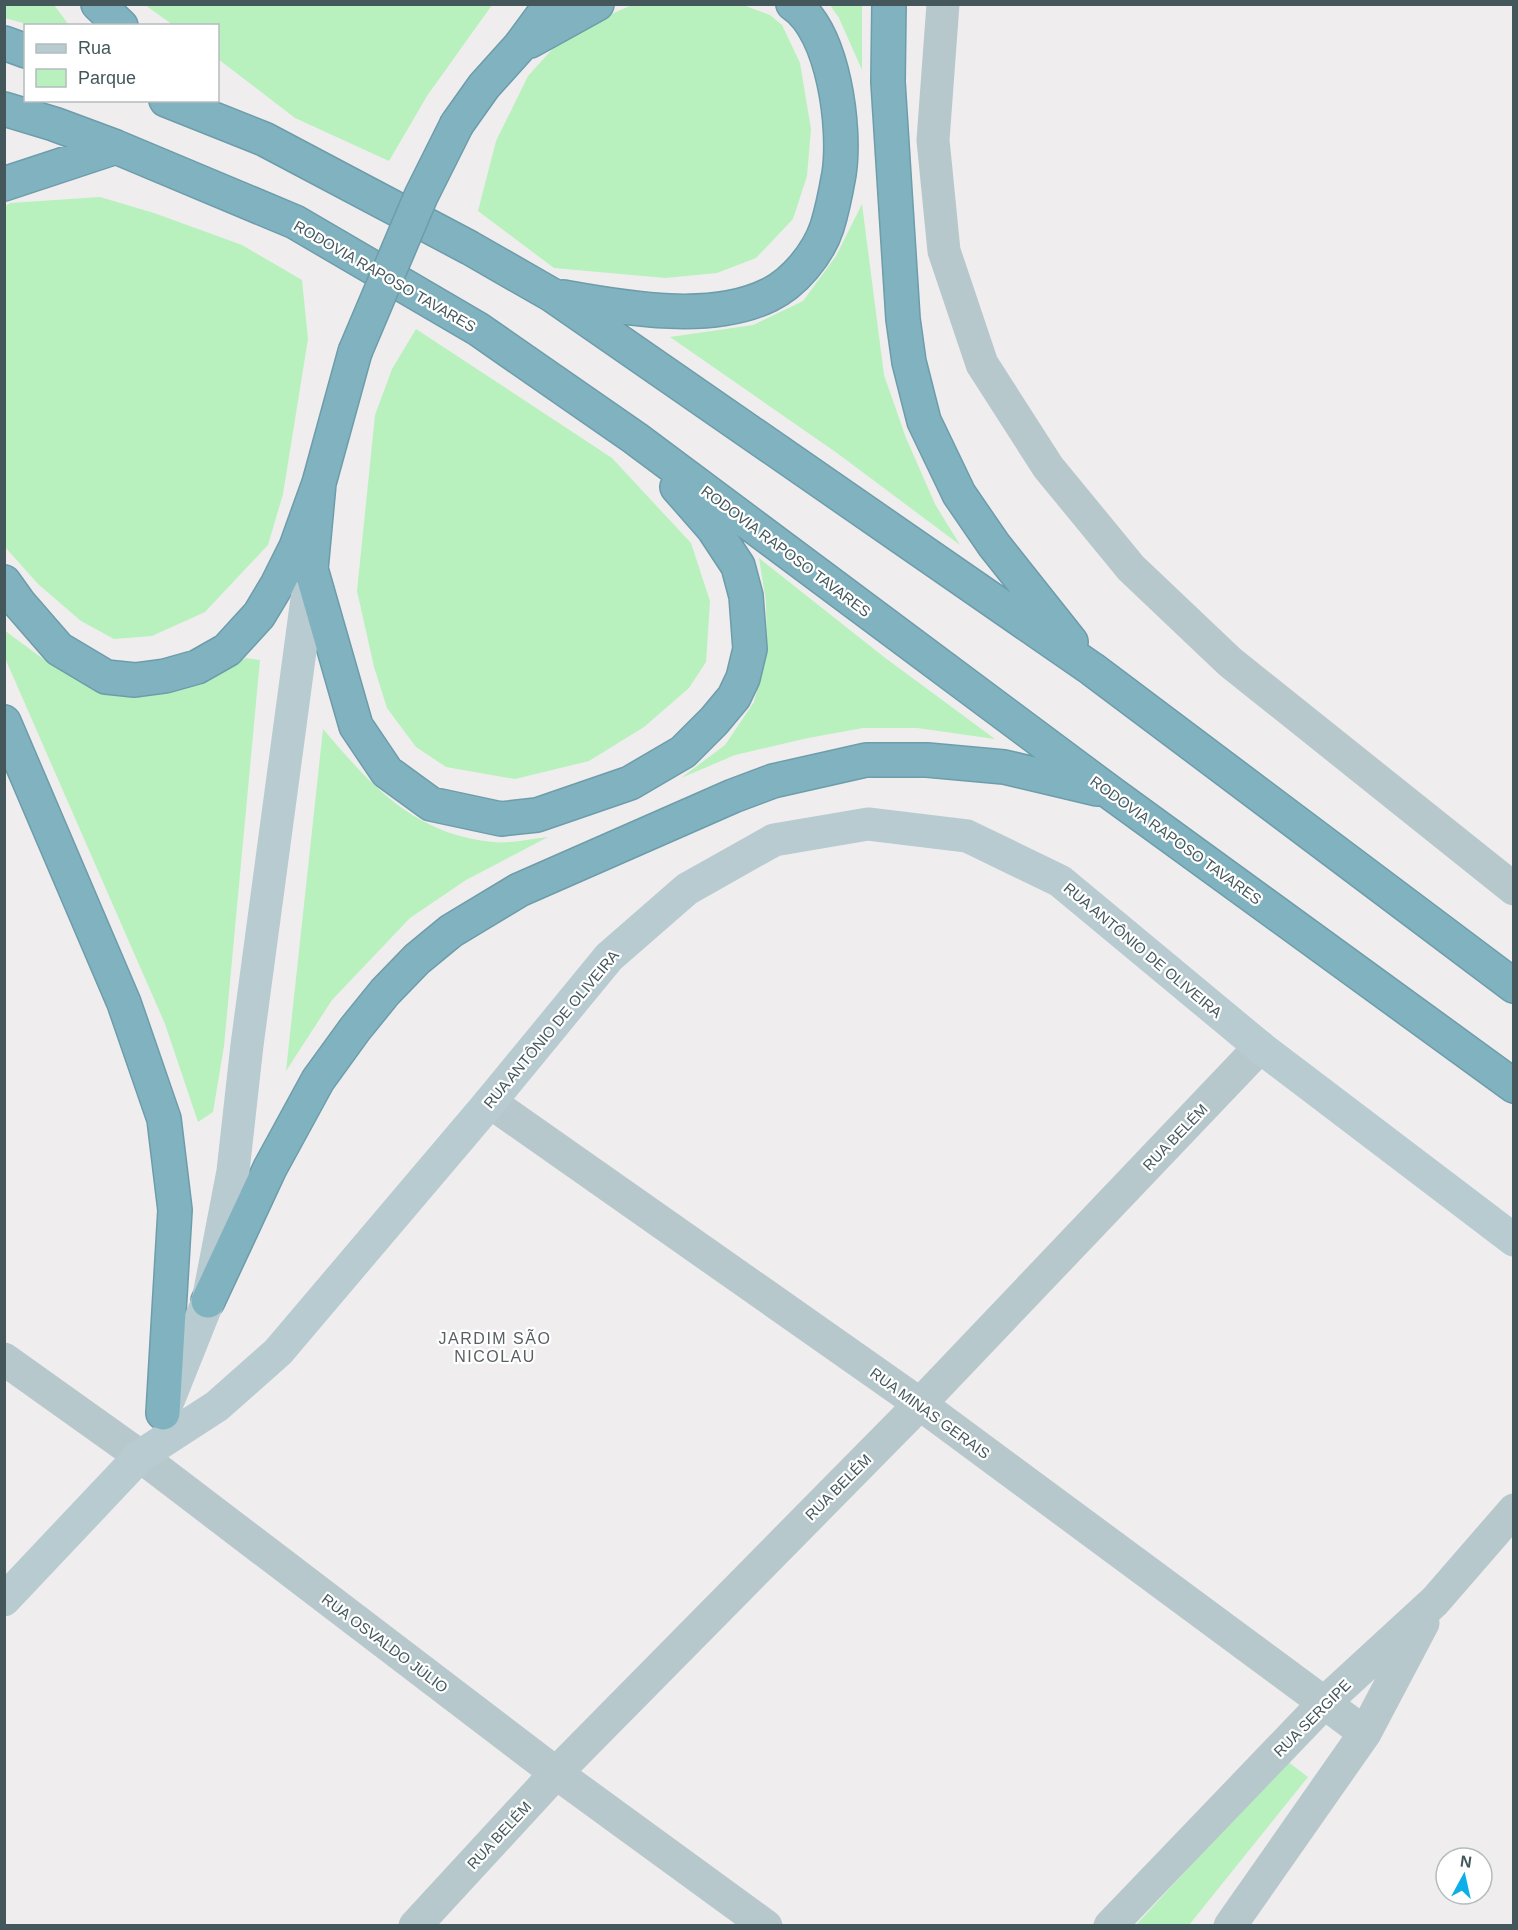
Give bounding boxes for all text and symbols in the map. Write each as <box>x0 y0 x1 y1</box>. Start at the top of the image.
legend <box>24 24 219 102</box>
text: Rua <box>78 38 112 58</box>
text: Parque <box>78 68 136 88</box>
street label: RODOVIA RAPOSO TAVARES <box>291 217 479 335</box>
street label: RODOVIA RAPOSO TAVARES <box>698 482 874 620</box>
street label: RODOVIA RAPOSO TAVARES <box>1087 772 1265 908</box>
street label: RUA ANTÔNIO DE OLIVEIRA <box>1061 879 1225 1021</box>
street label: RUA ANTÔNIO DE OLIVEIRA <box>480 947 622 1111</box>
street label: RUA BELÉM <box>1139 1100 1211 1174</box>
district label: JARDIM SÃO NICOLAU <box>439 1328 551 1365</box>
street label: RUA MINAS GERAIS <box>867 1364 993 1462</box>
street label: RUA BELÉM <box>802 1451 874 1523</box>
street label: RUA OSVALDO JÚLIO <box>319 1590 451 1696</box>
street label: RUA SERGIPE <box>1270 1676 1354 1760</box>
street label: RUA BELÉM <box>464 1798 534 1872</box>
north arrow <box>1434 1846 1494 1906</box>
text: N <box>1459 1852 1473 1871</box>

